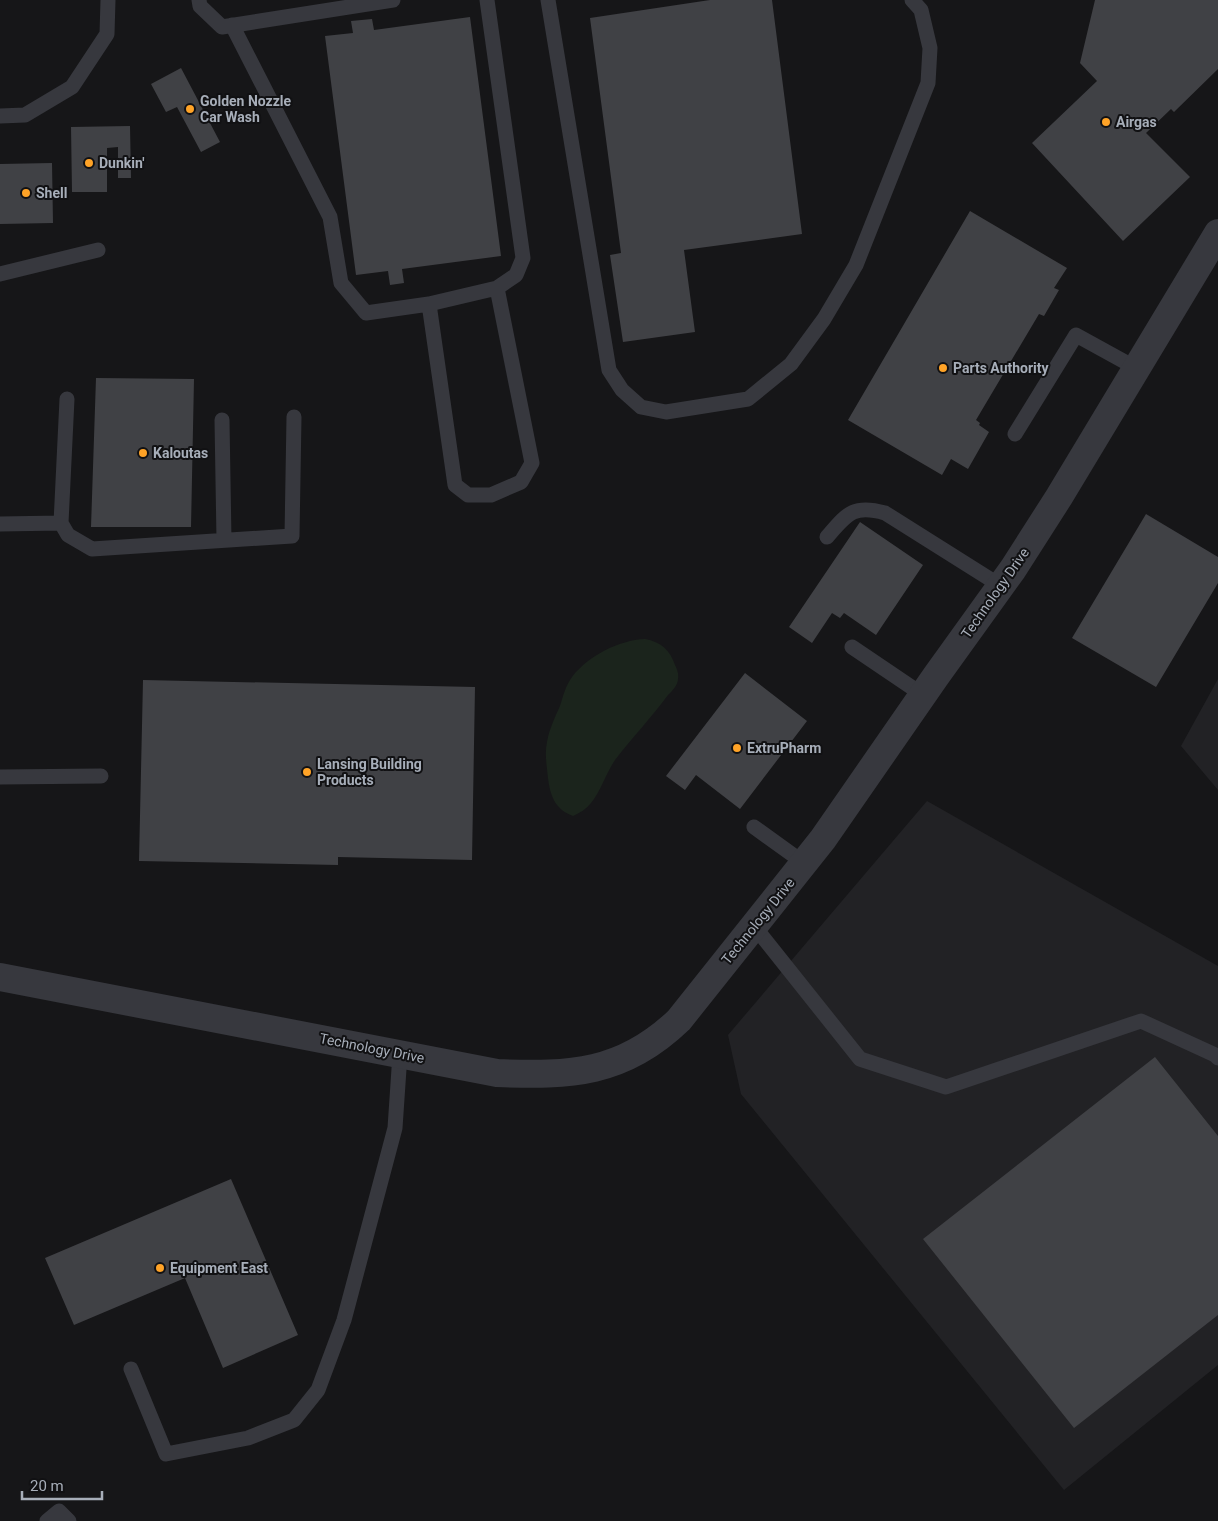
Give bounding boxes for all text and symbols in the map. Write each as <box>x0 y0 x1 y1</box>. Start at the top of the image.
place label: Golden Nozzle Car Wash <box>200 93 292 125</box>
marker: Golden Nozzle Car Wash <box>184 103 196 115</box>
place label: Airgas <box>1116 114 1157 130</box>
marker: Airgas <box>1100 116 1112 128</box>
place label: Dunkin' <box>99 155 144 171</box>
marker: Dunkin' <box>83 157 95 169</box>
place label: Shell <box>36 185 67 201</box>
marker: Shell <box>20 187 32 199</box>
place label: Parts Authority <box>953 360 1050 376</box>
marker: Parts Authority <box>937 362 949 374</box>
place label: Kaloutas <box>153 445 208 461</box>
marker: Kaloutas <box>137 447 149 459</box>
street label: Technology Drive <box>958 545 1032 641</box>
place label: ExtruPharm <box>747 740 821 756</box>
marker: ExtruPharm <box>731 742 743 754</box>
place label: Lansing Building Products <box>317 756 422 788</box>
marker: Lansing Building Products <box>301 766 313 778</box>
street label: Technology Drive <box>718 875 798 967</box>
street label: Technology Drive <box>318 1030 426 1066</box>
place label: Equipment East <box>170 1260 268 1276</box>
marker: Equipment East <box>154 1262 166 1274</box>
scale bar <box>22 1468 102 1500</box>
text: 20 m <box>30 1477 64 1495</box>

